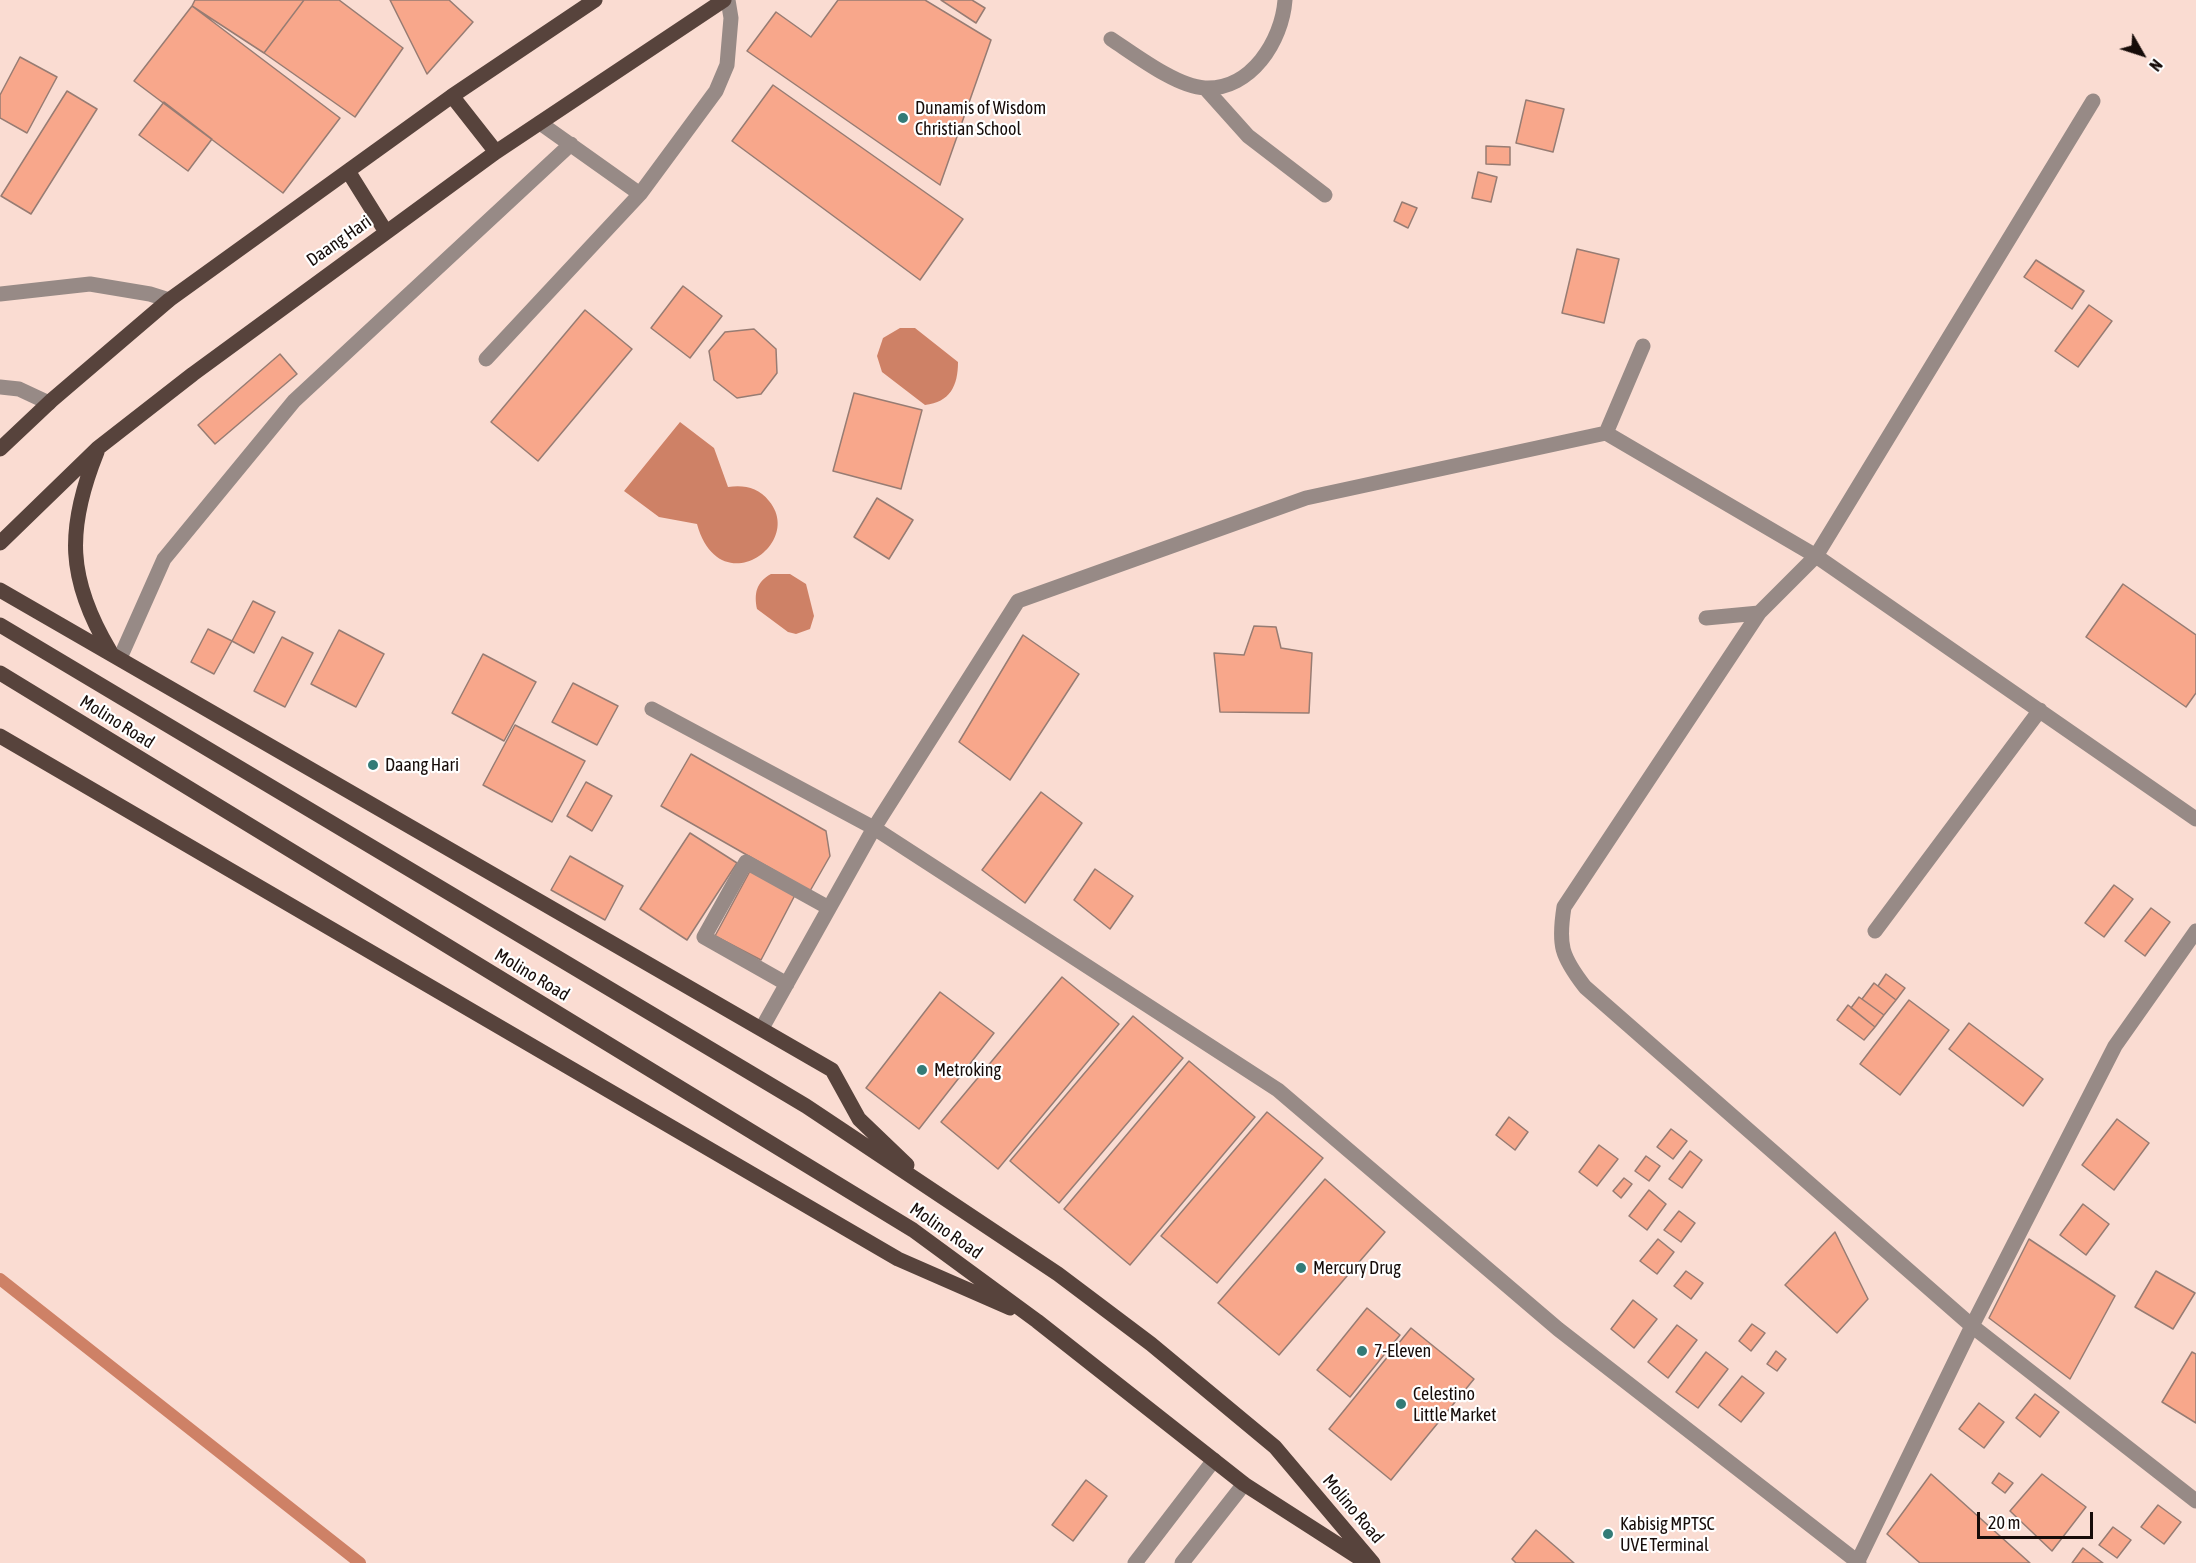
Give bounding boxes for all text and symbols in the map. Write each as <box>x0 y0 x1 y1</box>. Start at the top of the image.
north arrow <box>2112 24 2172 84</box>
text: N <box>2146 56 2166 75</box>
place label: Dunamis of Wisdom Christian School <box>915 97 1046 140</box>
marker: Dunamis of Wisdom Christian School <box>896 111 910 125</box>
street label: Daang Hari <box>302 211 376 271</box>
street label: Molino Road <box>76 691 158 753</box>
place label: Daang Hari <box>385 754 459 776</box>
marker: Daang Hari <box>366 758 380 772</box>
street label: Molino Road <box>491 944 573 1006</box>
place label: Metroking <box>934 1059 1001 1081</box>
marker: Metroking <box>915 1063 929 1077</box>
street label: Molino Road <box>906 1198 986 1264</box>
place label: Mercury Drug <box>1313 1257 1401 1279</box>
marker: Mercury Drug <box>1294 1261 1308 1275</box>
place label: 7-Eleven <box>1374 1340 1431 1362</box>
marker: 7-Eleven <box>1355 1344 1369 1358</box>
place label: Celestino Little Market <box>1413 1383 1496 1426</box>
marker: Celestino Little Market <box>1394 1397 1408 1411</box>
street label: Molino Road <box>1318 1470 1388 1548</box>
scale bar <box>1980 1500 2096 1538</box>
text: 20 m <box>1988 1512 2020 1533</box>
place label: Kabisig MPTSC UVE Terminal <box>1620 1513 1715 1556</box>
marker: Kabisig MPTSC UVE Terminal <box>1601 1527 1615 1541</box>

